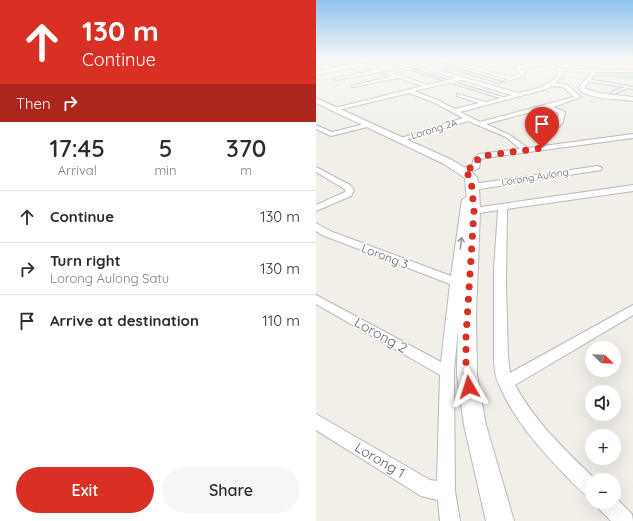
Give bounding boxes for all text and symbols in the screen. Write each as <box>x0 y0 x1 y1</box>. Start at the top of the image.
text: 130 m <box>82 13 159 48</box>
icon: ahead <box>16 16 68 68</box>
text: Continue <box>82 48 156 71</box>
icon: right <box>59 92 81 114</box>
text: Then <box>16 94 51 113</box>
pin <box>525 107 559 148</box>
icon: arrive <box>531 113 553 135</box>
street label: Lorong 2A <box>409 116 459 142</box>
text: 17:45 <box>50 133 105 163</box>
text: 5 <box>159 133 172 163</box>
text: 370 <box>226 133 266 163</box>
text: Arrival <box>58 162 97 178</box>
text: min <box>154 162 177 178</box>
text: m <box>240 162 252 178</box>
street label: Lorong Aulong <box>500 165 570 189</box>
icon: ahead <box>16 206 38 228</box>
text: Continue <box>50 207 114 226</box>
text: 130 m <box>260 207 300 226</box>
one-way arrow <box>457 237 465 250</box>
street label: Lorong 3 <box>359 240 411 272</box>
text: Turn right <box>50 251 121 270</box>
icon: right <box>16 258 38 280</box>
text: 130 m <box>260 259 300 278</box>
text: Lorong Aulong Satu <box>50 270 169 286</box>
icon: arrive <box>16 310 38 332</box>
text: Arrive at destination <box>50 311 199 330</box>
text: 110 m <box>262 311 300 330</box>
street label: Lorong 2 <box>351 313 411 357</box>
north arrow <box>585 341 621 377</box>
map controls <box>585 341 621 509</box>
position arrow <box>448 366 490 408</box>
button: sound <box>585 385 621 421</box>
button: + <box>585 429 621 465</box>
street label: Lorong 1 <box>352 438 408 482</box>
button: Exit <box>16 467 154 513</box>
button: Share <box>162 467 300 513</box>
button: − <box>585 473 621 509</box>

